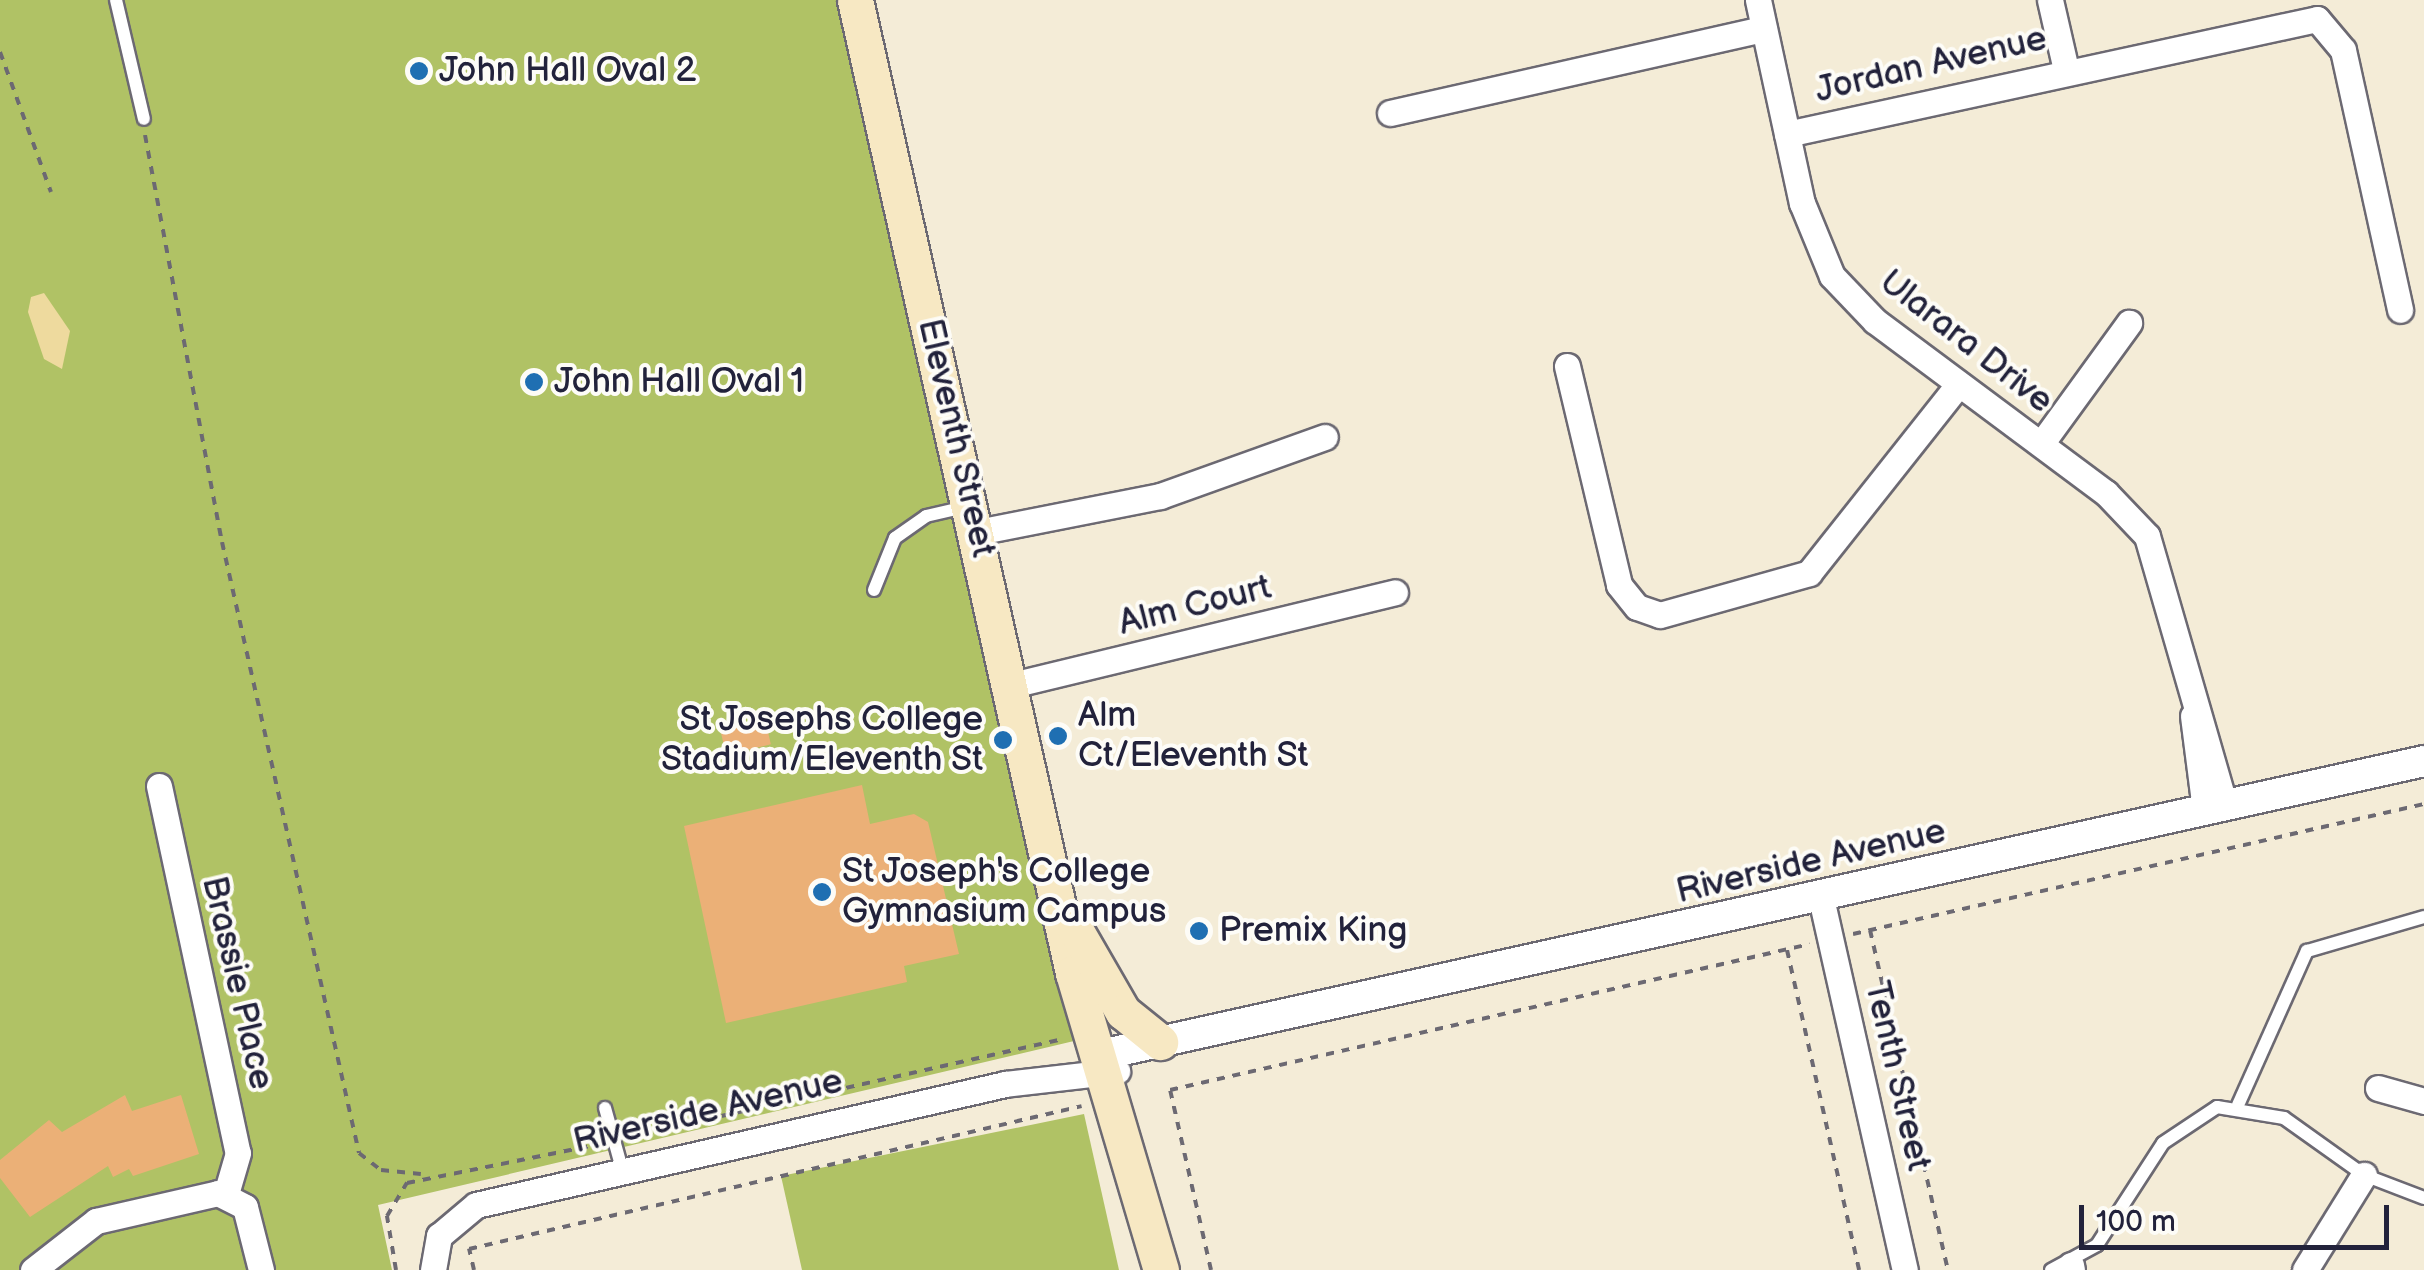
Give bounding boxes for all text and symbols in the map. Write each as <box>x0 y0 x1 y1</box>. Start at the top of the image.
street label: Jordan Avenue <box>1811 18 2051 112</box>
place label: John Hall Oval 2 <box>439 50 696 92</box>
marker: John Hall Oval 2 <box>408 60 430 82</box>
street label: Ularara Drive <box>1871 261 2061 423</box>
street label: Eleventh Street <box>908 315 1004 561</box>
place label: John Hall Oval 1 <box>554 361 804 403</box>
marker: John Hall Oval 1 <box>523 371 545 393</box>
street label: Alm Court <box>1115 567 1275 645</box>
place label: Alm Ct/Eleventh St <box>1078 695 1309 777</box>
place label: St Josephs College Stadium/Eleventh St <box>660 699 983 781</box>
marker: Alm Ct/Eleventh St <box>1047 725 1069 747</box>
marker: St Josephs College Stadium/Eleventh St <box>992 729 1014 751</box>
street label: Riverside Avenue <box>1672 811 1950 913</box>
place label: St Joseph's College Gymnasium Campus <box>842 851 1166 933</box>
street label: Brassie Place <box>192 872 282 1094</box>
marker: St Joseph's College Gymnasium Campus <box>811 881 833 903</box>
place label: Premix King <box>1219 910 1407 952</box>
marker: Premix King <box>1188 920 1210 942</box>
street label: Tenth Street <box>1855 977 1939 1175</box>
street label: Riverside Avenue <box>569 1061 847 1163</box>
scale bar <box>2084 1185 2394 1247</box>
text: 100 m <box>2096 1204 2176 1240</box>

